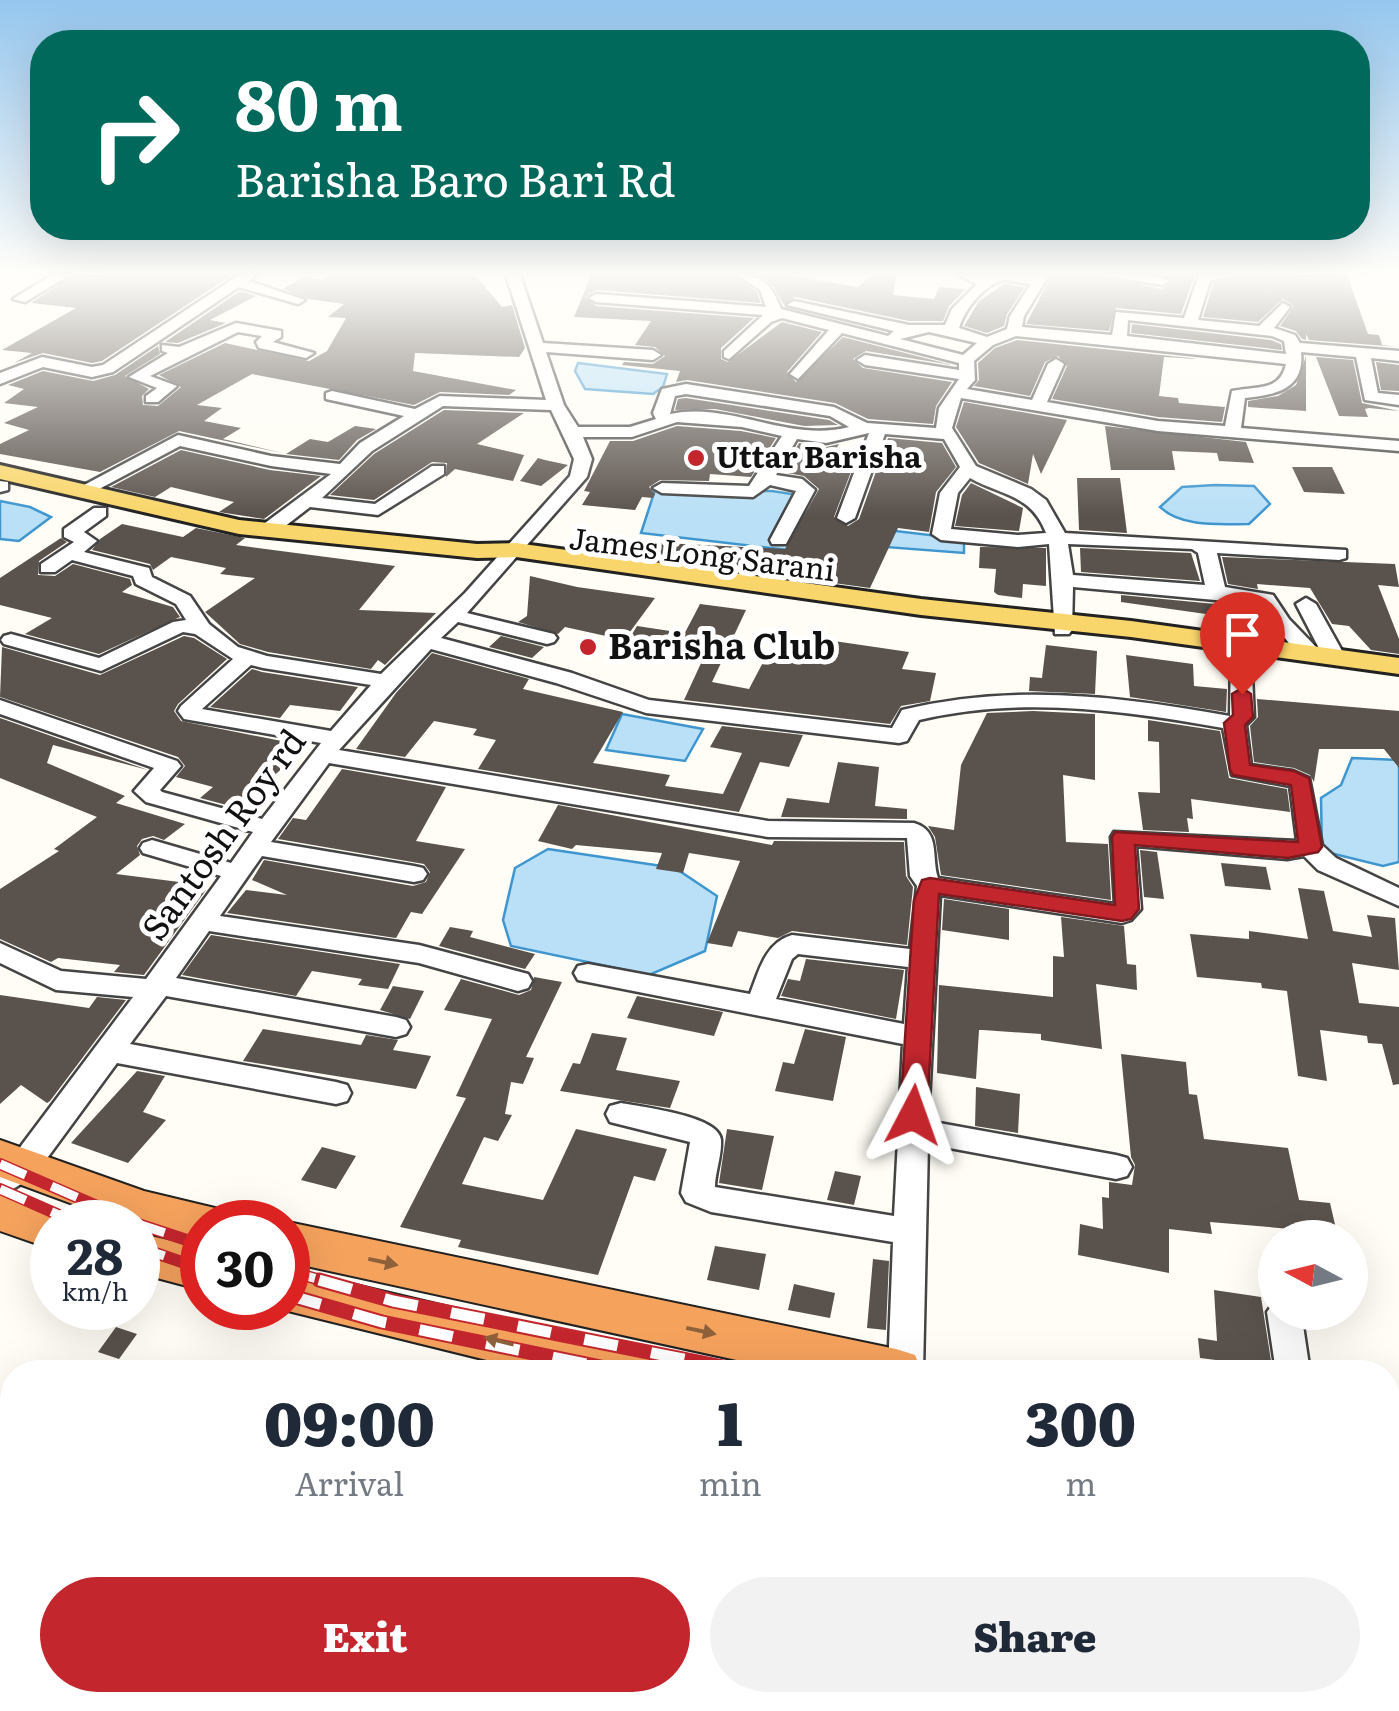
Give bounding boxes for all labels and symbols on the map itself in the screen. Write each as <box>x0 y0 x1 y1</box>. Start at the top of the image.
place label: Uttar Barisha <box>716 433 922 477</box>
marker: Uttar Barisha <box>685 447 707 469</box>
street label: James Long Sarani <box>567 514 838 590</box>
pin <box>1200 592 1285 695</box>
place label: Barisha Club <box>608 618 835 670</box>
marker: Barisha Club <box>577 636 599 658</box>
street label: Santosh Roy rd <box>127 717 316 950</box>
position arrow <box>861 1063 965 1167</box>
speed limit sign: 30 <box>180 1200 310 1330</box>
north arrow <box>1258 1220 1368 1330</box>
one-way arrow <box>368 1255 399 1270</box>
one-way arrow <box>685 1323 716 1339</box>
one-way arrow <box>483 1333 514 1348</box>

